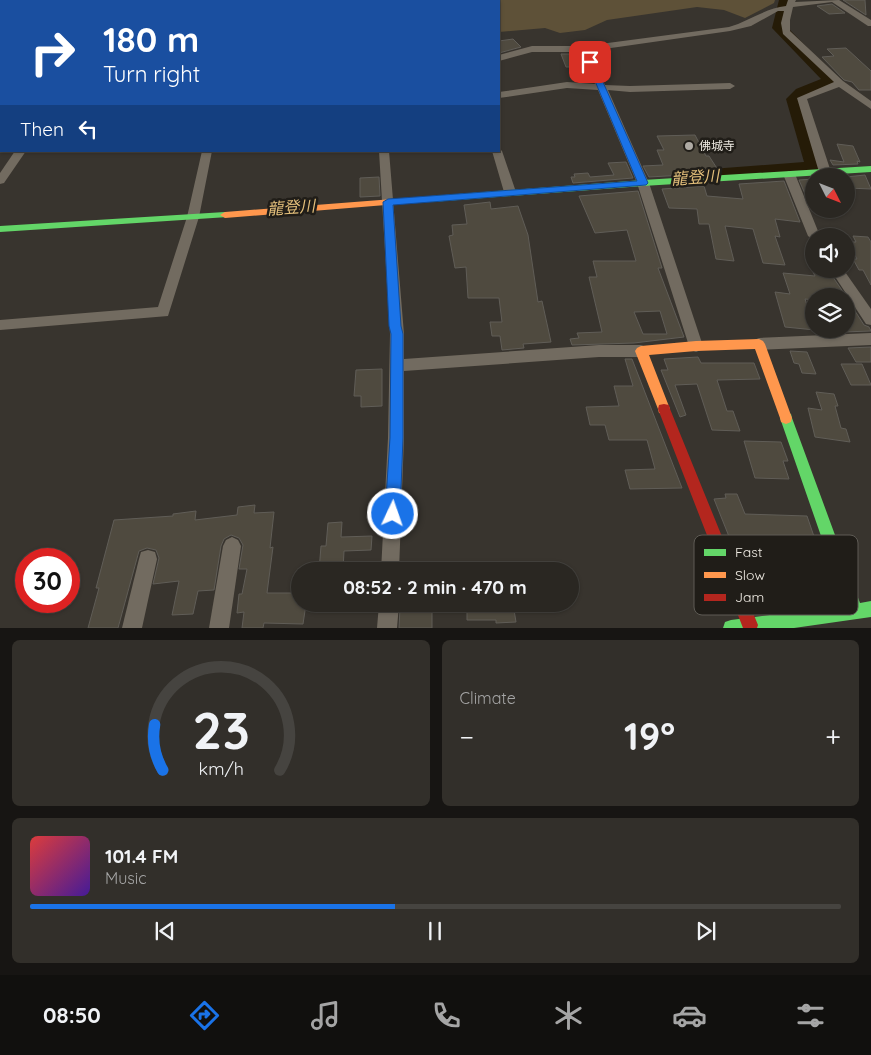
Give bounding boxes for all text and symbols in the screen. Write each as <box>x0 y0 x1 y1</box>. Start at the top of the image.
text: 180 m <box>103 17 199 61</box>
icon: right <box>20 20 85 85</box>
pin <box>569 41 611 83</box>
icon: arrive <box>576 48 604 76</box>
text: Turn right <box>103 60 200 88</box>
icon: left <box>74 115 102 143</box>
text: Then <box>20 117 64 141</box>
place label: 佛城寺 <box>699 138 735 153</box>
marker: 佛城寺 <box>683 140 695 152</box>
water label: 龍登川 <box>670 165 722 189</box>
north arrow <box>805 168 855 218</box>
map controls <box>805 168 855 338</box>
water label: 龍登川 <box>266 195 318 219</box>
button: sound <box>805 228 855 278</box>
button: layers <box>805 288 855 338</box>
position arrow <box>366 487 418 539</box>
legend <box>694 535 858 615</box>
text: Fast <box>735 543 763 561</box>
speed limit sign: 30 <box>15 548 80 613</box>
text: Slow <box>735 566 765 584</box>
text: 08:52 · 2 min · 470 m <box>343 575 527 599</box>
text: Jam <box>735 588 764 606</box>
text: Climate <box>460 688 516 708</box>
text: 23 <box>192 697 250 762</box>
text: 19° <box>624 712 675 760</box>
text: − <box>460 719 474 754</box>
text: + <box>825 719 841 754</box>
text: km/h <box>198 757 243 779</box>
text: 101.4 FM <box>105 844 178 868</box>
text: Music <box>105 868 147 888</box>
icon: previous <box>151 917 179 945</box>
icon: pause <box>421 917 449 945</box>
icon: next <box>692 917 720 945</box>
icon: directions <box>187 998 222 1033</box>
icon: music <box>308 998 343 1033</box>
icon: phone <box>429 998 464 1033</box>
icon: climate <box>551 998 586 1033</box>
icon: car <box>672 998 707 1033</box>
icon: filters <box>793 998 828 1033</box>
text: 08:50 <box>43 1001 101 1029</box>

